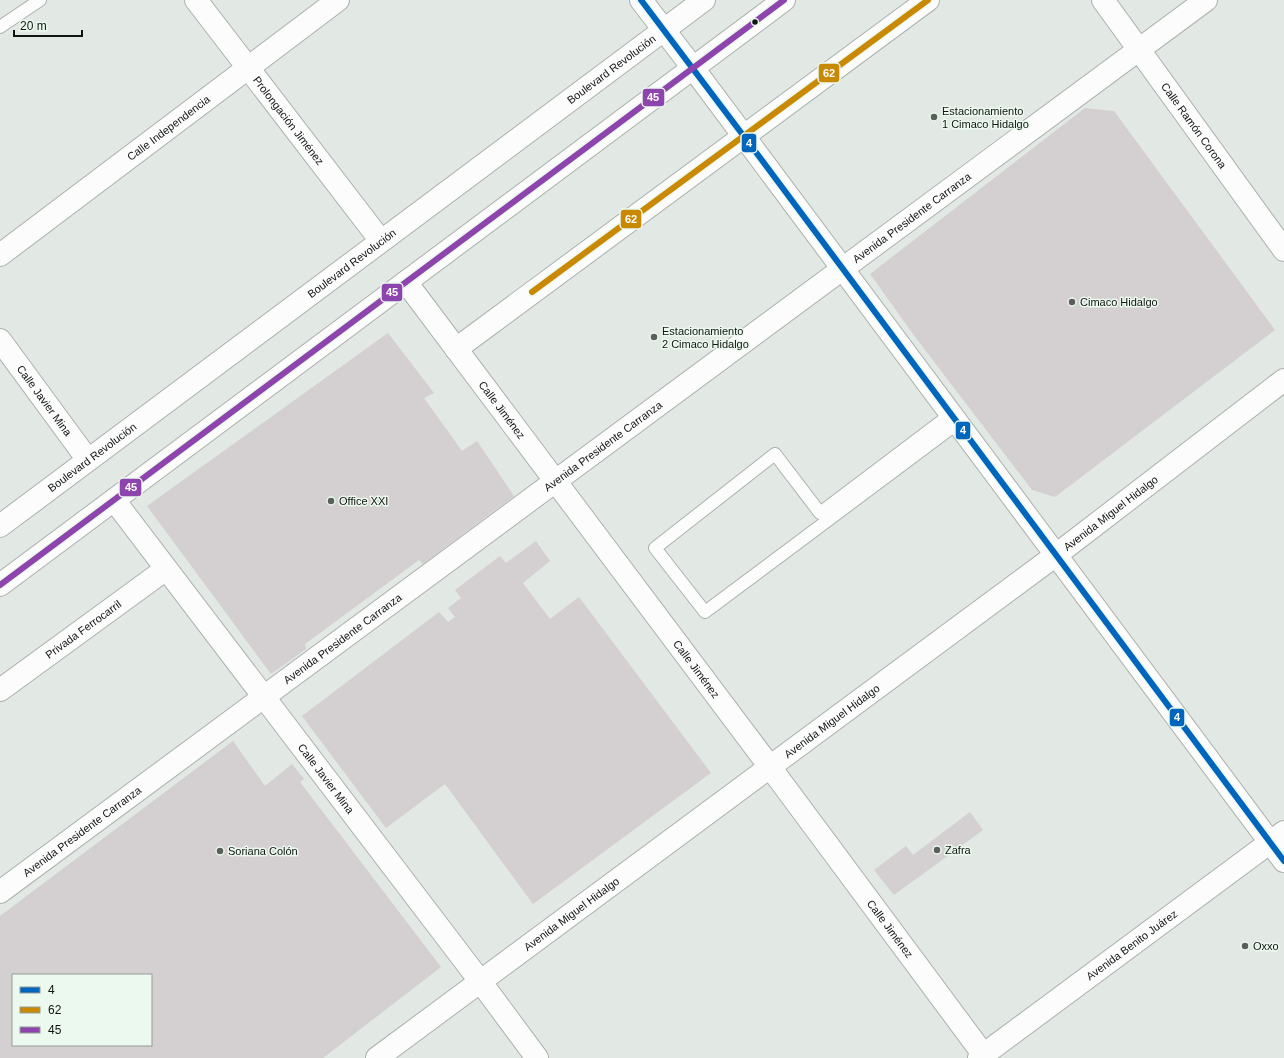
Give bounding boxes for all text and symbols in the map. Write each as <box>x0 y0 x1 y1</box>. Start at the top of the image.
scale bar <box>14 12 82 38</box>
unlabelled marker <box>750 17 760 27</box>
text: 20 m <box>20 19 47 33</box>
street label: Boulevard Revolución <box>565 32 658 106</box>
line badge: 62 <box>818 63 840 83</box>
text: 62 <box>823 67 835 79</box>
street label: Prolongación Jiménez <box>251 74 326 167</box>
street label: Calle Ramón Corona <box>1159 80 1229 171</box>
line badge: 45 <box>642 88 665 107</box>
text: 45 <box>647 91 659 103</box>
street label: Calle Independencia <box>125 92 213 163</box>
place label: Estacionamiento 1 Cimaco Hidalgo <box>942 105 1029 130</box>
marker: Estacionamiento 1 Cimaco Hidalgo <box>929 112 939 122</box>
line badge: 4 <box>741 133 757 153</box>
text: 4 <box>746 137 753 149</box>
street label: Avenida Presidente Carranza <box>850 170 974 265</box>
line badge: 62 <box>620 209 642 229</box>
text: 62 <box>625 213 637 225</box>
street label: Boulevard Revolución <box>305 226 398 300</box>
line badge: 45 <box>381 283 403 302</box>
text: 45 <box>386 286 398 298</box>
place label: Cimaco Hidalgo <box>1080 296 1158 308</box>
marker: Cimaco Hidalgo <box>1067 297 1077 307</box>
place label: Estacionamiento 2 Cimaco Hidalgo <box>662 325 749 350</box>
marker: Estacionamiento 2 Cimaco Hidalgo <box>649 332 659 342</box>
street label: Calle Javier Mina <box>15 363 75 439</box>
street label: Calle Jiménez <box>476 379 528 441</box>
street label: Avenida Presidente Carranza <box>542 398 665 494</box>
street label: Boulevard Revolución <box>46 420 139 494</box>
line badge: 4 <box>955 421 971 440</box>
text: 4 <box>960 424 967 436</box>
street label: Avenida Miguel Hidalgo <box>1061 473 1160 553</box>
line badge: 45 <box>119 478 142 497</box>
text: 45 <box>125 481 137 493</box>
place label: Office XXI <box>339 495 388 507</box>
marker: Office XXI <box>326 496 336 506</box>
street label: Avenida Presidente Carranza <box>281 591 405 686</box>
street label: Privada Ferrocarril <box>43 598 123 661</box>
street label: Calle Jiménez <box>671 638 722 700</box>
street label: Avenida Miguel Hidalgo <box>782 682 882 760</box>
line badge: 4 <box>1169 708 1185 727</box>
text: 4 <box>1174 711 1181 723</box>
street label: Calle Javier Mina <box>296 741 357 816</box>
street label: Avenida Presidente Carranza <box>21 783 144 879</box>
place label: Zafra <box>945 844 972 856</box>
place label: Soriana Colón <box>228 845 298 857</box>
marker: Zafra <box>932 845 942 855</box>
marker: Soriana Colón <box>215 846 225 856</box>
street label: Avenida Miguel Hidalgo <box>521 875 621 953</box>
street label: Calle Jiménez <box>865 898 916 960</box>
street label: Avenida Benito Juárez <box>1084 907 1179 982</box>
place label: Oxxo <box>1253 940 1279 952</box>
marker: Oxxo <box>1240 941 1250 951</box>
legend <box>12 974 152 1046</box>
text: 4 <box>48 983 55 997</box>
text: 62 <box>48 1003 62 1017</box>
text: 45 <box>48 1023 62 1037</box>

